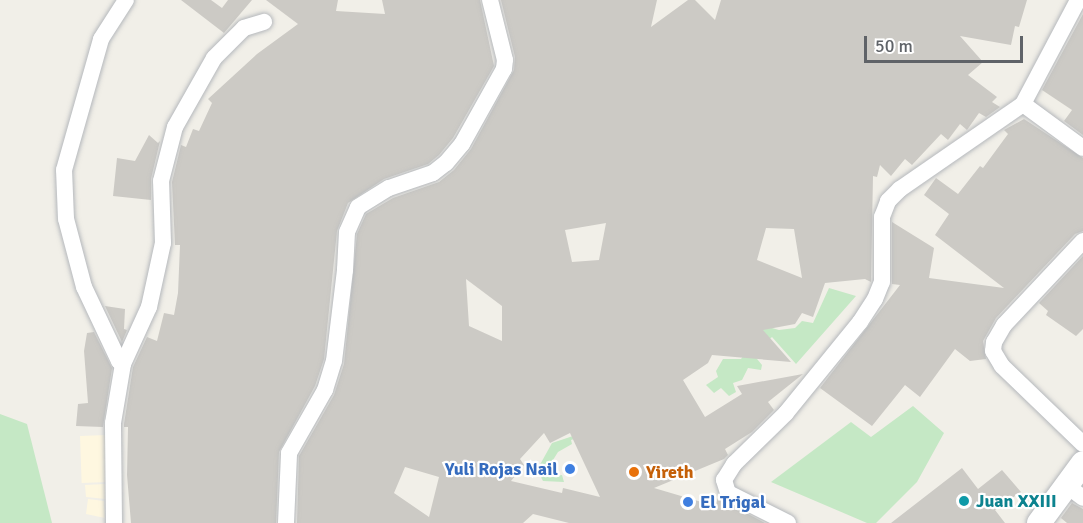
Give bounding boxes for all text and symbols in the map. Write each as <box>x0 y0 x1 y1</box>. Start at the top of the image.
scale bar <box>867 24 1026 62</box>
text: 50 m <box>875 35 913 57</box>
place label: Yuli Rojas Nail <box>445 458 558 480</box>
place label: Yireth <box>646 461 693 483</box>
marker: Yuli Rojas Nail <box>563 462 577 476</box>
marker: Yireth <box>627 465 641 479</box>
place label: Juan XXIII <box>976 490 1057 512</box>
place label: El Trigal <box>700 491 766 513</box>
marker: Juan XXIII <box>957 494 971 508</box>
marker: El Trigal <box>681 495 695 509</box>

